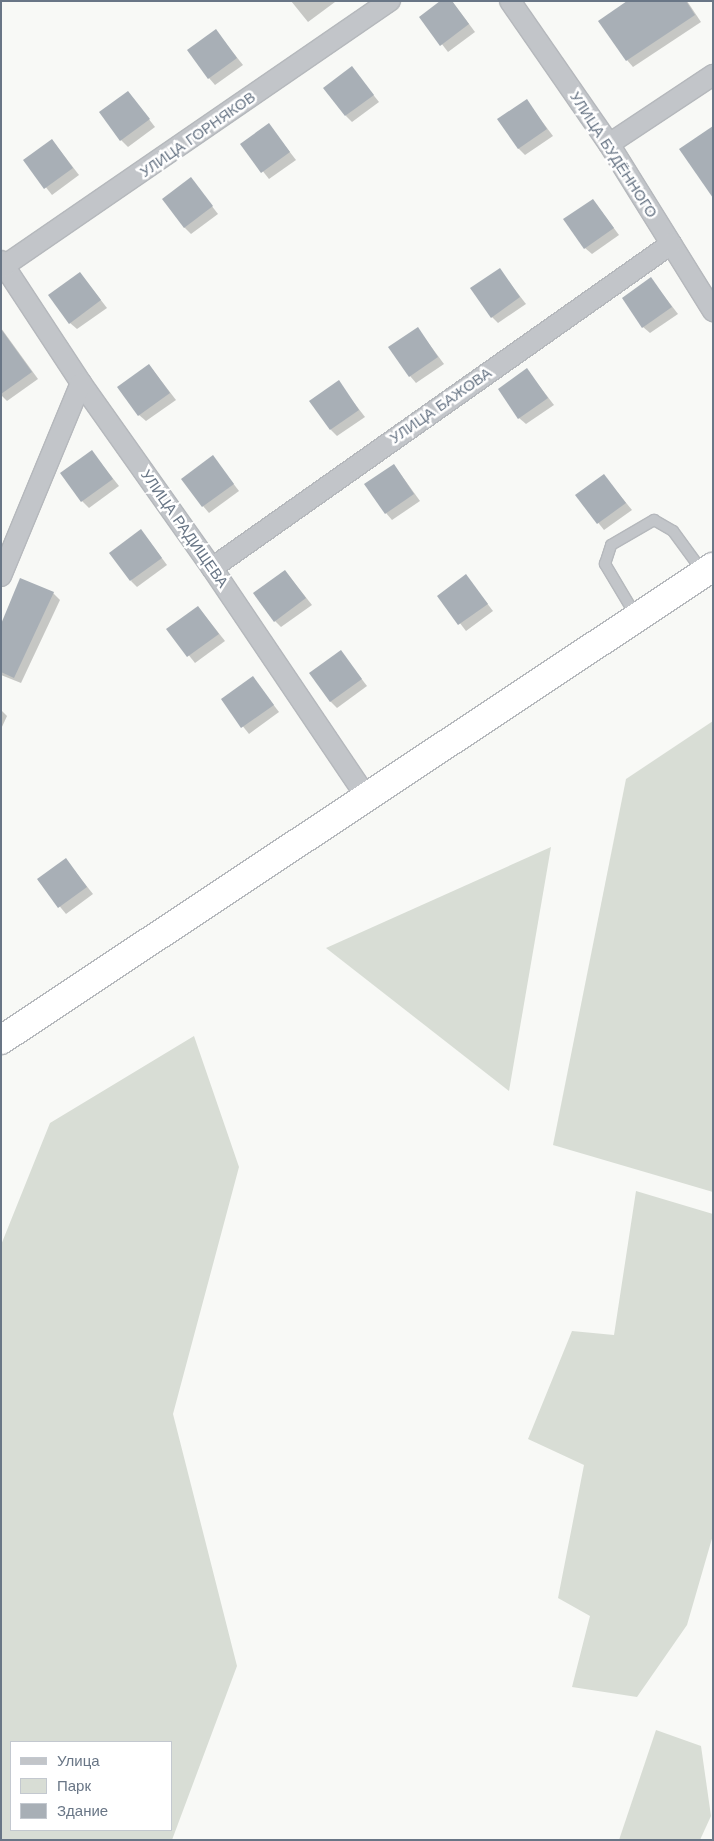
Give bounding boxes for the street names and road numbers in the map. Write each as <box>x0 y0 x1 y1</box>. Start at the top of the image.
street label: УЛИЦА ГОРНЯКОВ <box>137 88 259 182</box>
street label: УЛИЦА БУДЁННОГО <box>566 89 660 221</box>
street label: УЛИЦА БАЖОВА <box>387 364 495 448</box>
street label: УЛИЦА РАДИЩЕВА <box>137 467 231 591</box>

